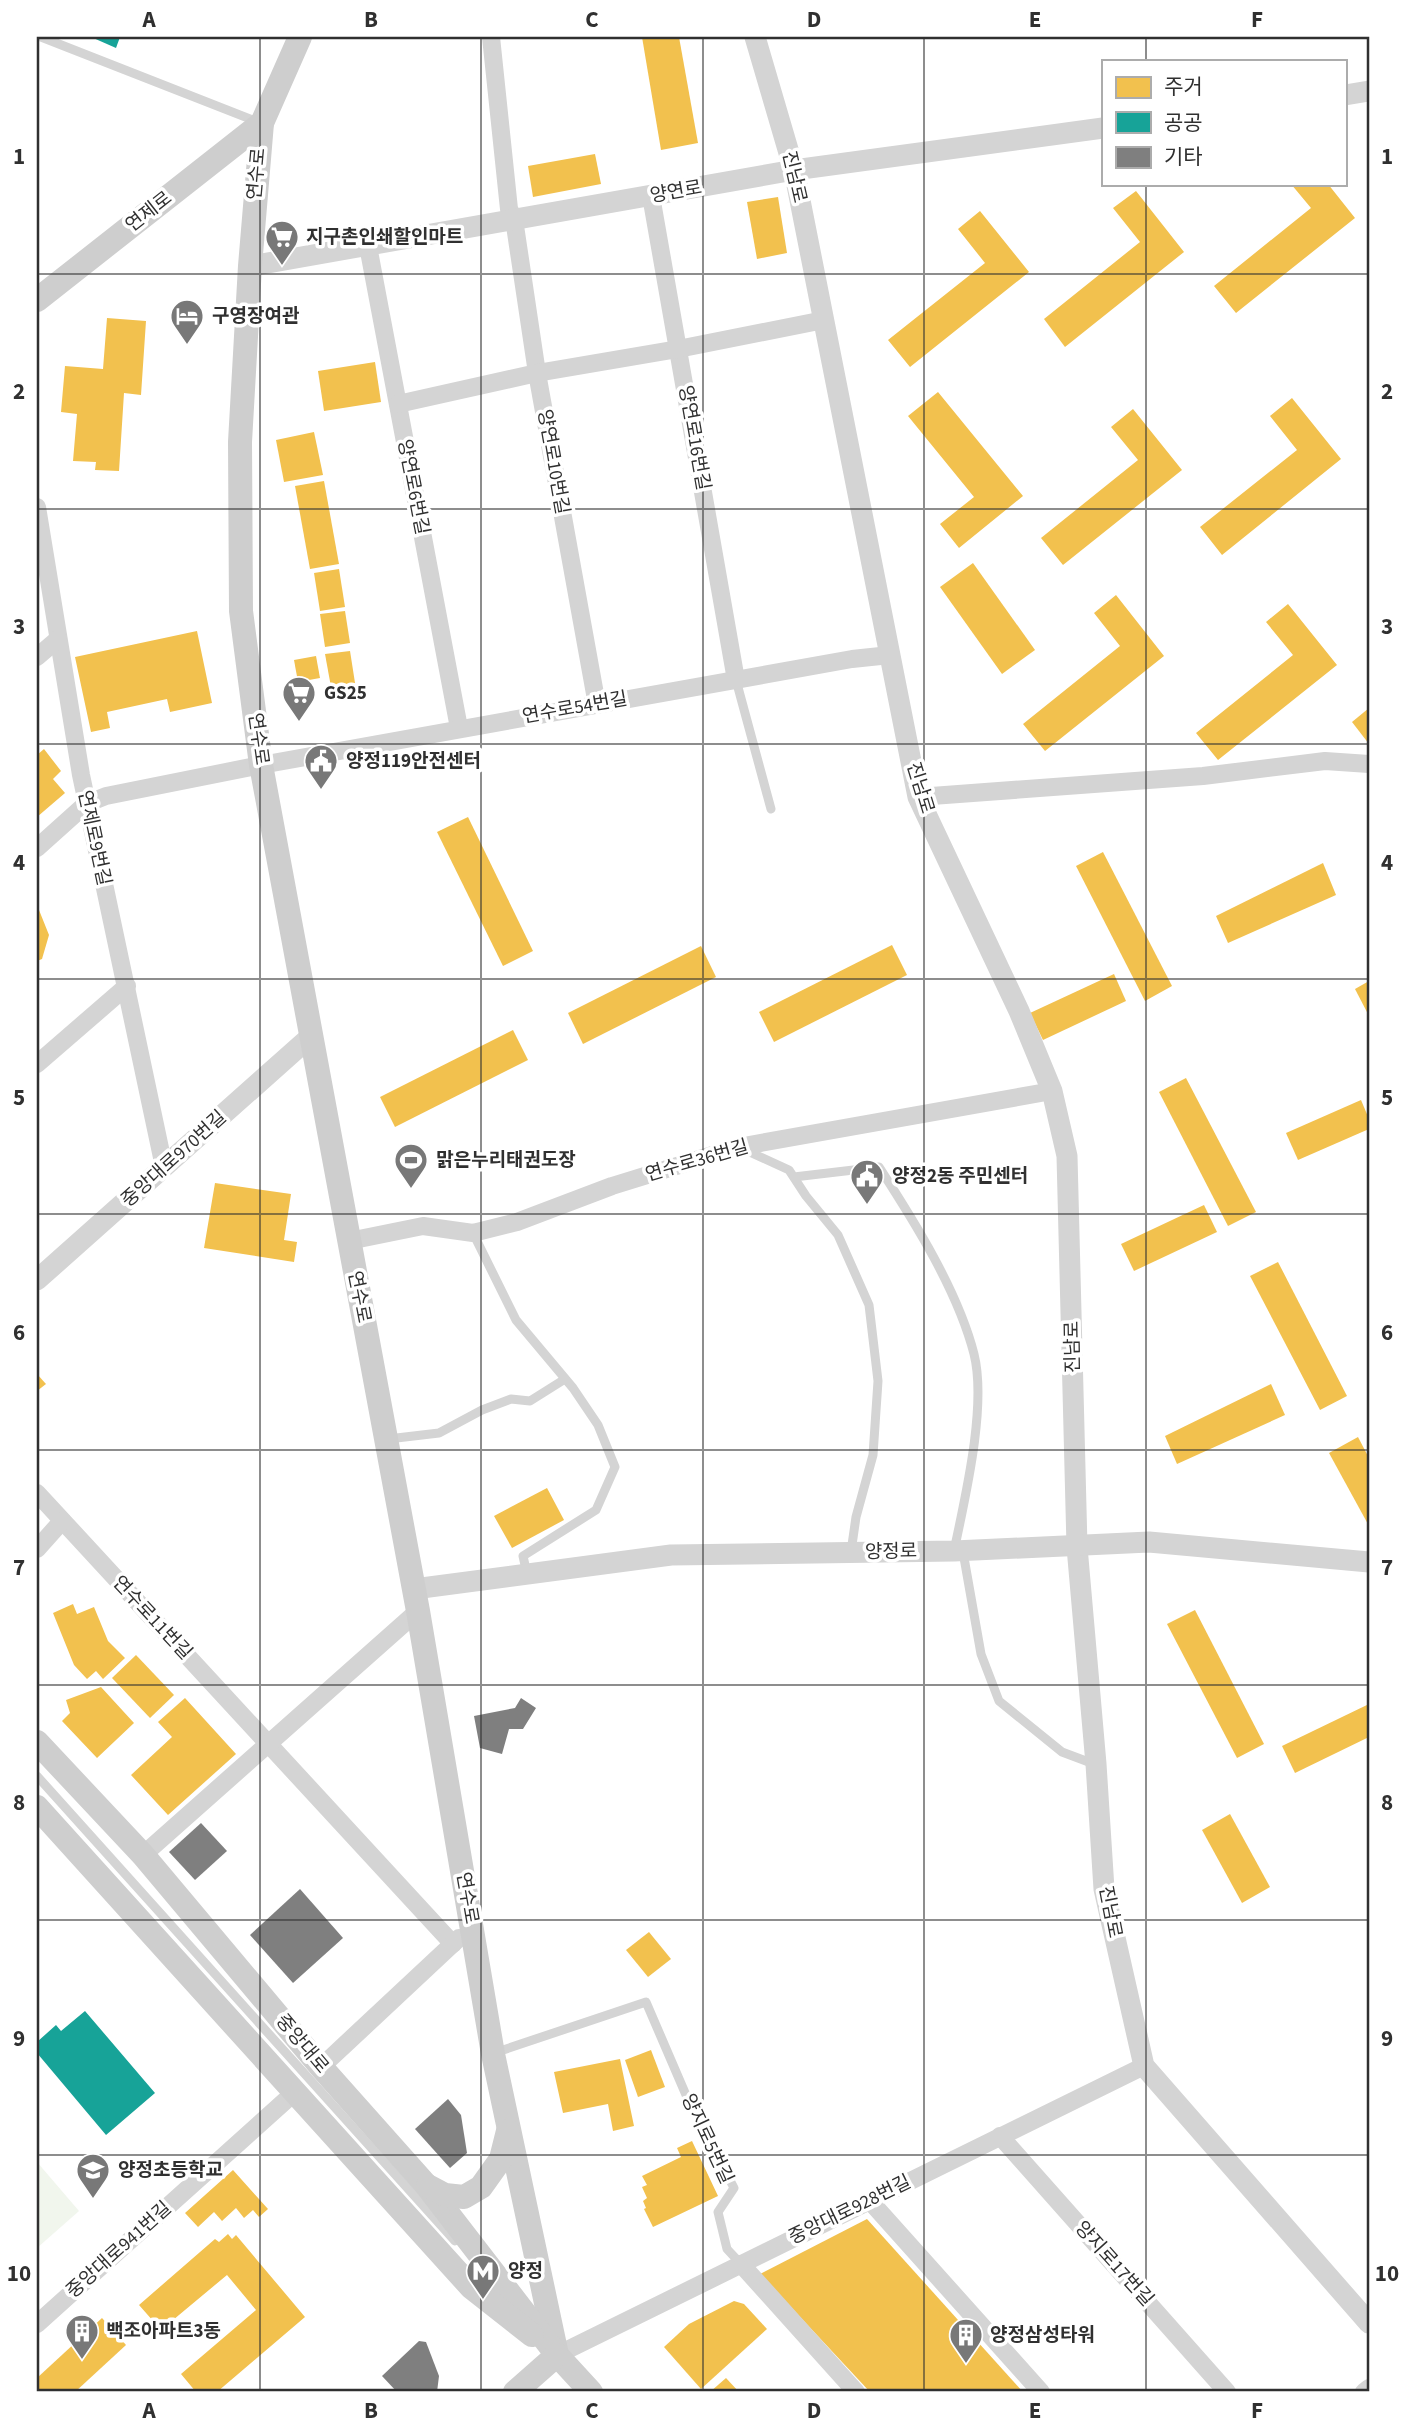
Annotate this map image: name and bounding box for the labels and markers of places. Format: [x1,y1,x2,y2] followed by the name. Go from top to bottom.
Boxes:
[263,218,301,267] supermarket icon: 지구촌인쇄할인마트
[306,224,463,251] place label: 지구촌인쇄할인마트
[168,297,206,346] hotel icon: 구영장여관
[212,303,300,330] place label: 구영장여관
[280,674,318,723] supermarket icon: GS25
[324,680,367,707] place label: GS25
[302,742,340,791] public building icon: 양정119안전센터
[346,748,481,775] place label: 양정119안전센터
[392,1141,430,1190] sports icon: 맑은누리태권도장
[436,1147,576,1174] place label: 맑은누리태권도장
[848,1157,886,1206] public building icon: 양정2동 주민센터
[892,1163,1028,1190] place label: 양정2동 주민센터
[74,2151,112,2200] school or university icon: 양정초등학교
[118,2157,223,2184] place label: 양정초등학교
[464,2252,502,2301] metro station icon: 양정
[508,2258,543,2285] place label: 양정
[63,2312,101,2361] building icon: 백조아파트3동
[947,2316,985,2365] building icon: 양정삼성타워
[106,2318,221,2345] place label: 백조아파트3동
[990,2322,1095,2349] place label: 양정삼성타워

